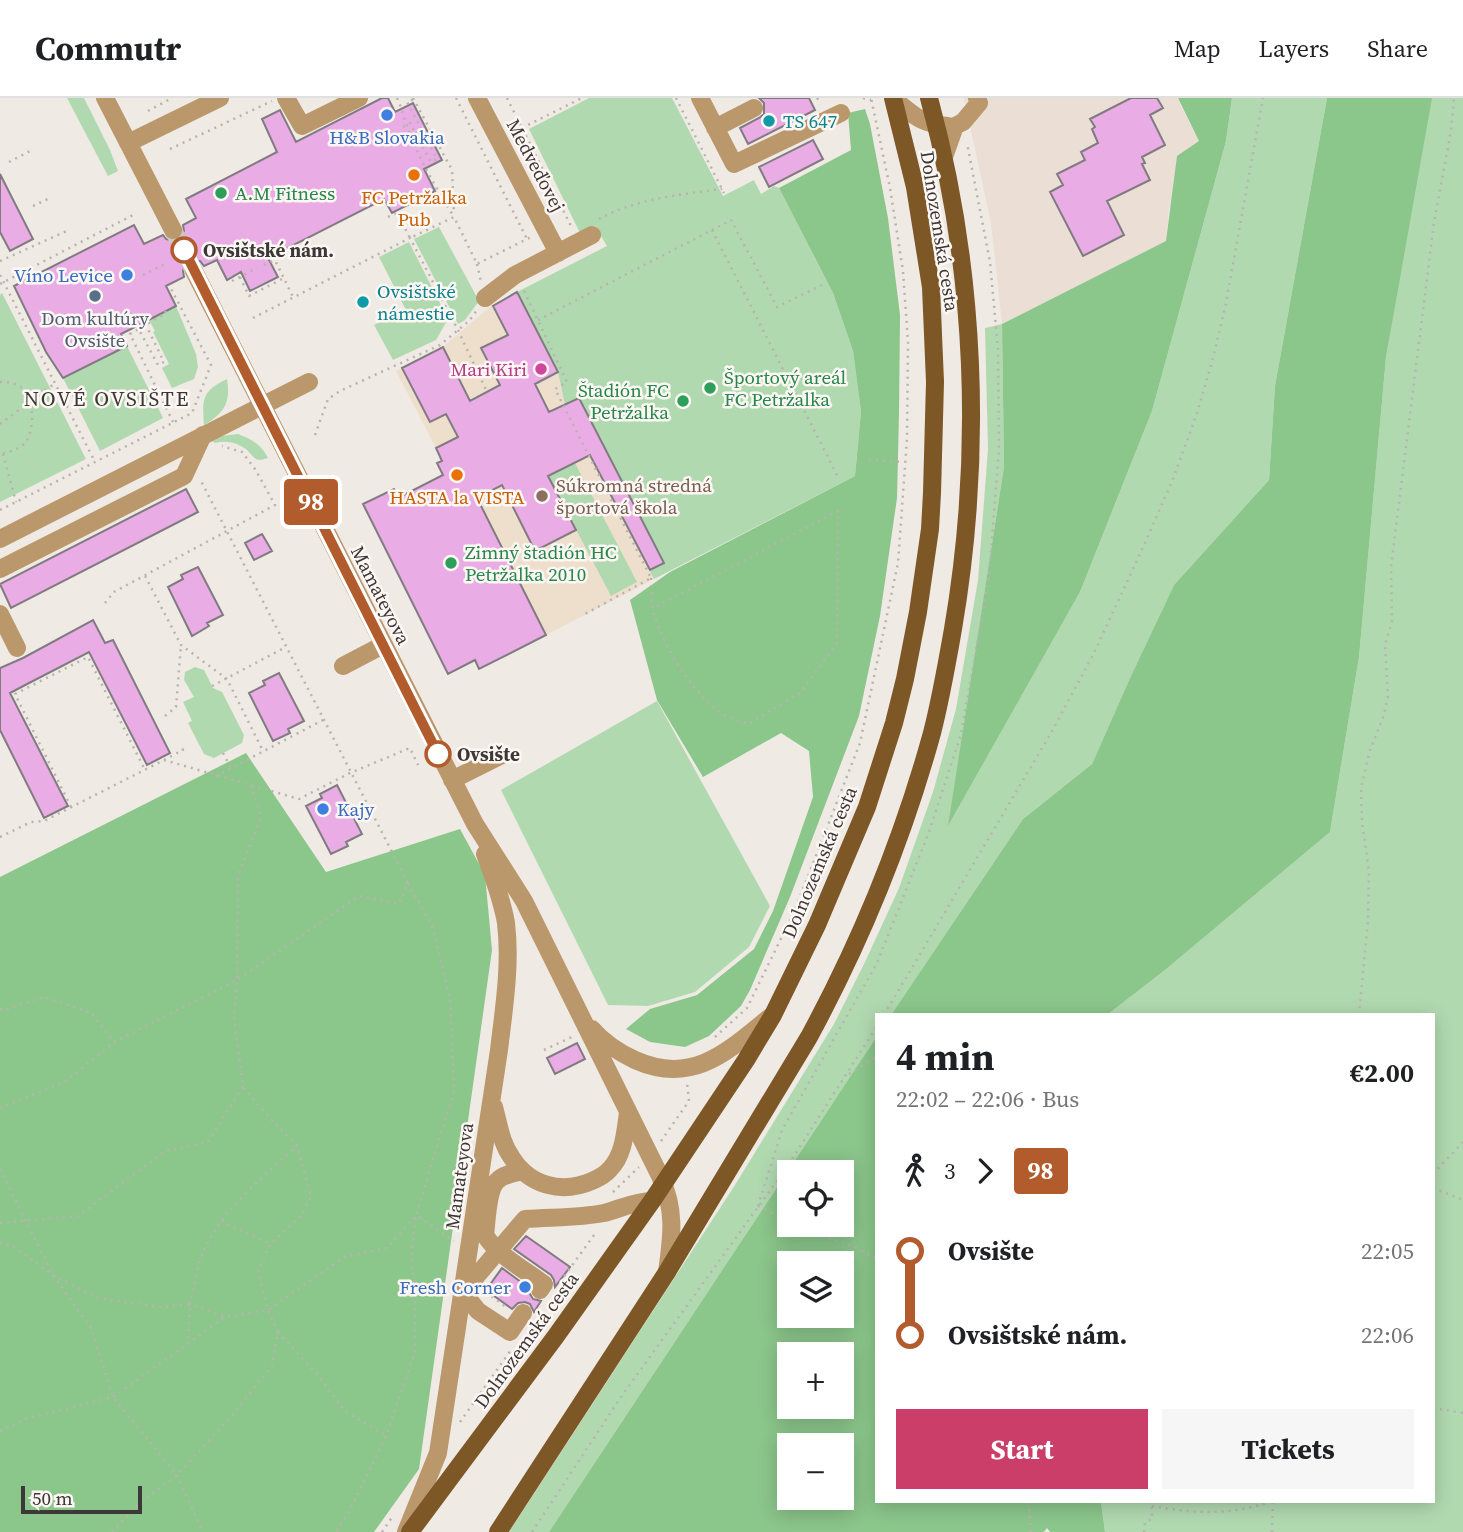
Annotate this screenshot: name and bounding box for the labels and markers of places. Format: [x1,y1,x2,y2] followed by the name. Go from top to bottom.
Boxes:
[379,107,395,123] marker: H&B Slovakia
[783,108,837,134] place label: TS 647
[761,113,777,129] marker: TS 647
[329,124,445,150] place label: H&B Slovakia
[406,167,422,183] marker: FC Petržalka Pub
[235,180,335,206] place label: A.M Fitness
[361,184,467,232] place label: FC Petržalka Pub
[213,185,229,201] marker: A.M Fitness
[171,237,197,263] marker: Ovsištské nám.
[203,237,334,263] place label: Ovsištské nám.
[14,262,113,288] place label: Víno Levice
[119,267,135,283] marker: Víno Levice
[377,278,456,326] place label: Ovsištské námestie
[87,288,103,304] marker: Dom kultúry Ovsište
[355,294,371,310] marker: Ovsištské námestie
[41,305,149,353] place label: Dom kultúry Ovsište
[451,356,527,382] place label: Mari Kiri
[533,361,549,377] marker: Mari Kiri
[724,364,847,412] place label: Športový areál FC Petržalka
[578,377,669,425] place label: Štadión FC Petržalka
[702,380,718,396] marker: Športový areál FC Petržalka
[675,393,691,409] marker: Štadión FC Petržalka
[449,467,465,483] marker: HASTA la VISTA
[556,472,712,520] place label: Súkromná stredná športová škola
[389,484,525,510] place label: HASTA la VISTA
[534,488,550,504] marker: Súkromná stredná športová škola
[465,539,617,587] place label: Zimný štadión HC Petržalka 2010
[443,555,459,571] marker: Zimný štadión HC Petržalka 2010
[425,741,451,767] marker: Ovsište
[457,741,520,767] place label: Ovsište
[337,796,374,822] place label: Kajy
[315,801,331,817] marker: Kajy
[399,1274,511,1300] place label: Fresh Corner
[517,1279,533,1295] marker: Fresh Corner

